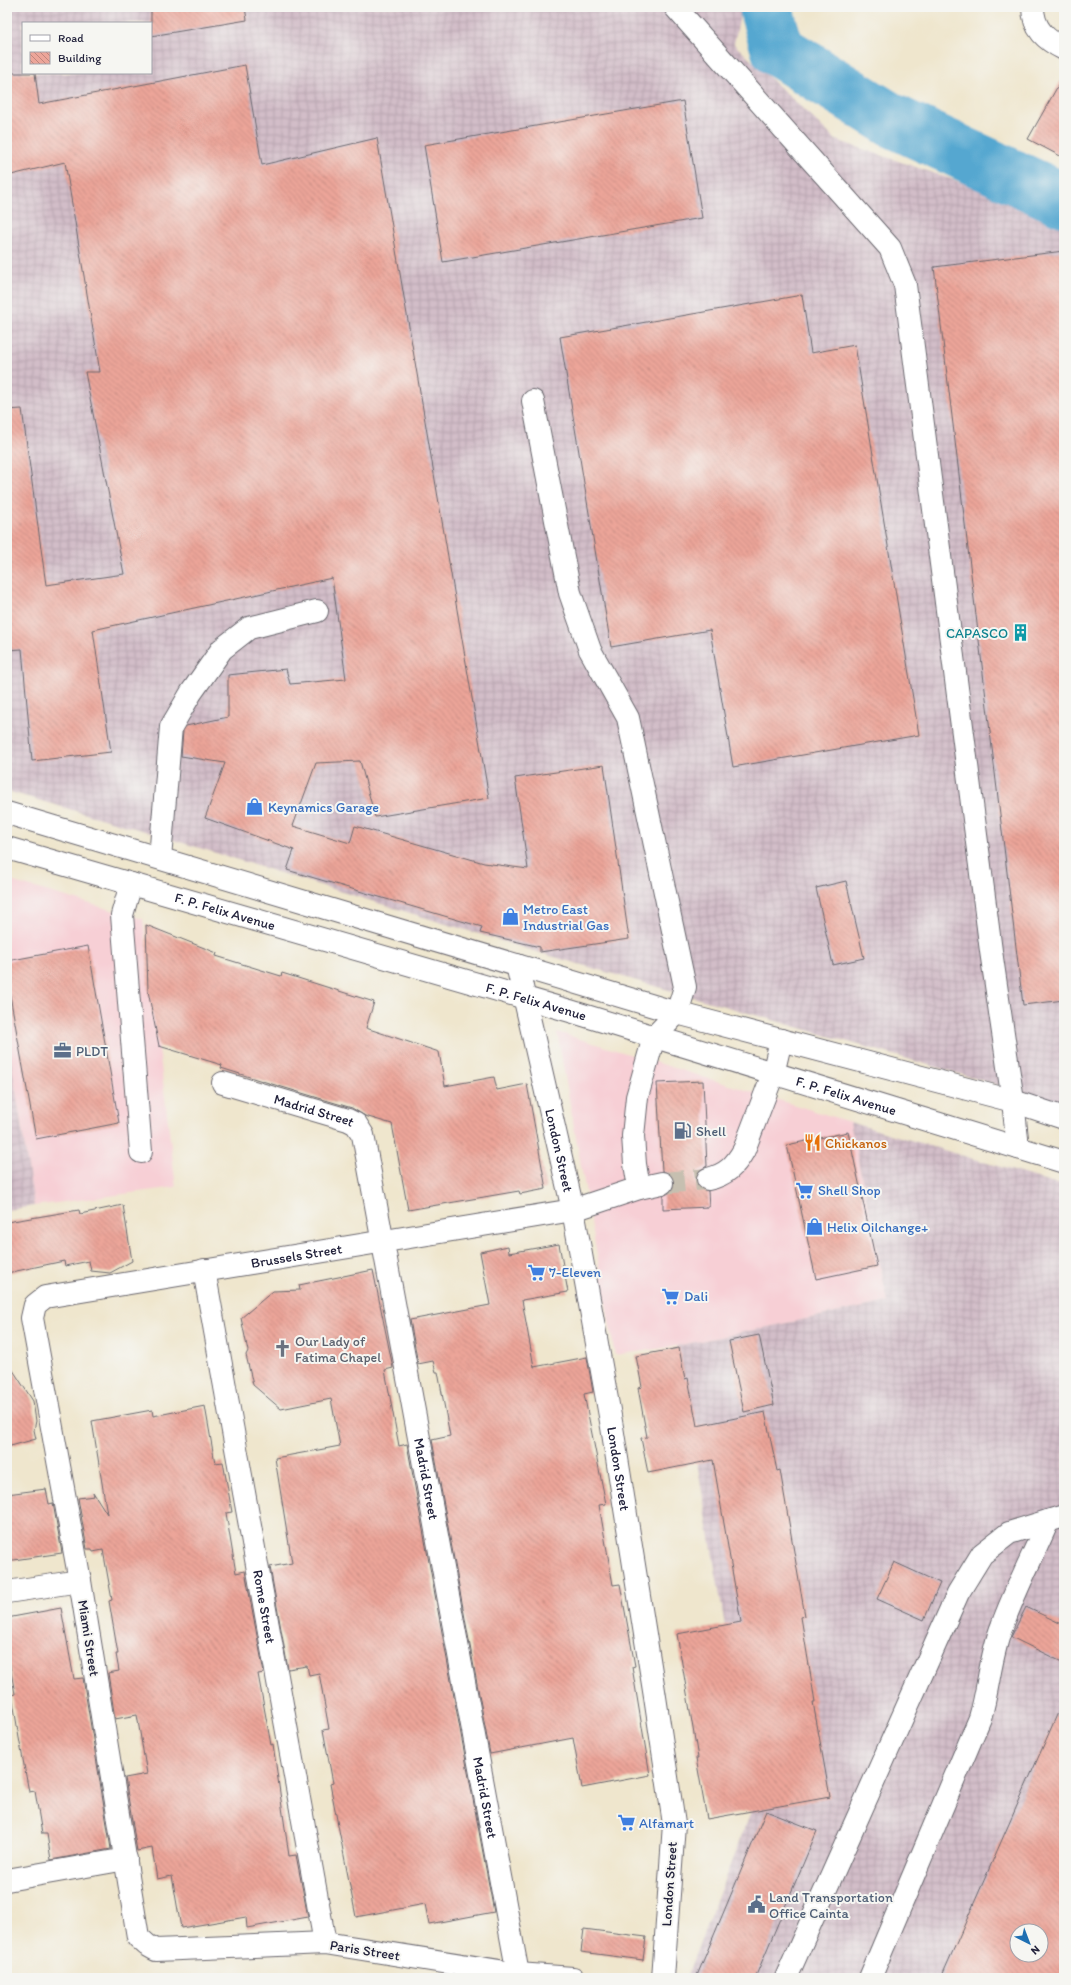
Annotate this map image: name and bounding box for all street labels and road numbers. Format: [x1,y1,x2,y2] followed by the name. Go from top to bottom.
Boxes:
[173,889,278,934] street label: F. P. Felix Avenue
[484,979,589,1025] street label: F. P. Felix Avenue
[794,1073,899,1119] street label: F. P. Felix Avenue
[272,1091,357,1131] street label: Madrid Street
[541,1107,577,1194] street label: London Street
[250,1240,343,1272] street label: Brussels Street
[603,1425,633,1512] street label: London Street
[410,1437,442,1521] street label: Madrid Street
[249,1569,279,1645] street label: Rome Street
[74,1599,103,1678] street label: Miami Street
[469,1755,501,1840] street label: Madrid Street
[658,1841,681,1927] street label: London Street
[329,1937,401,1964] street label: Paris Street

